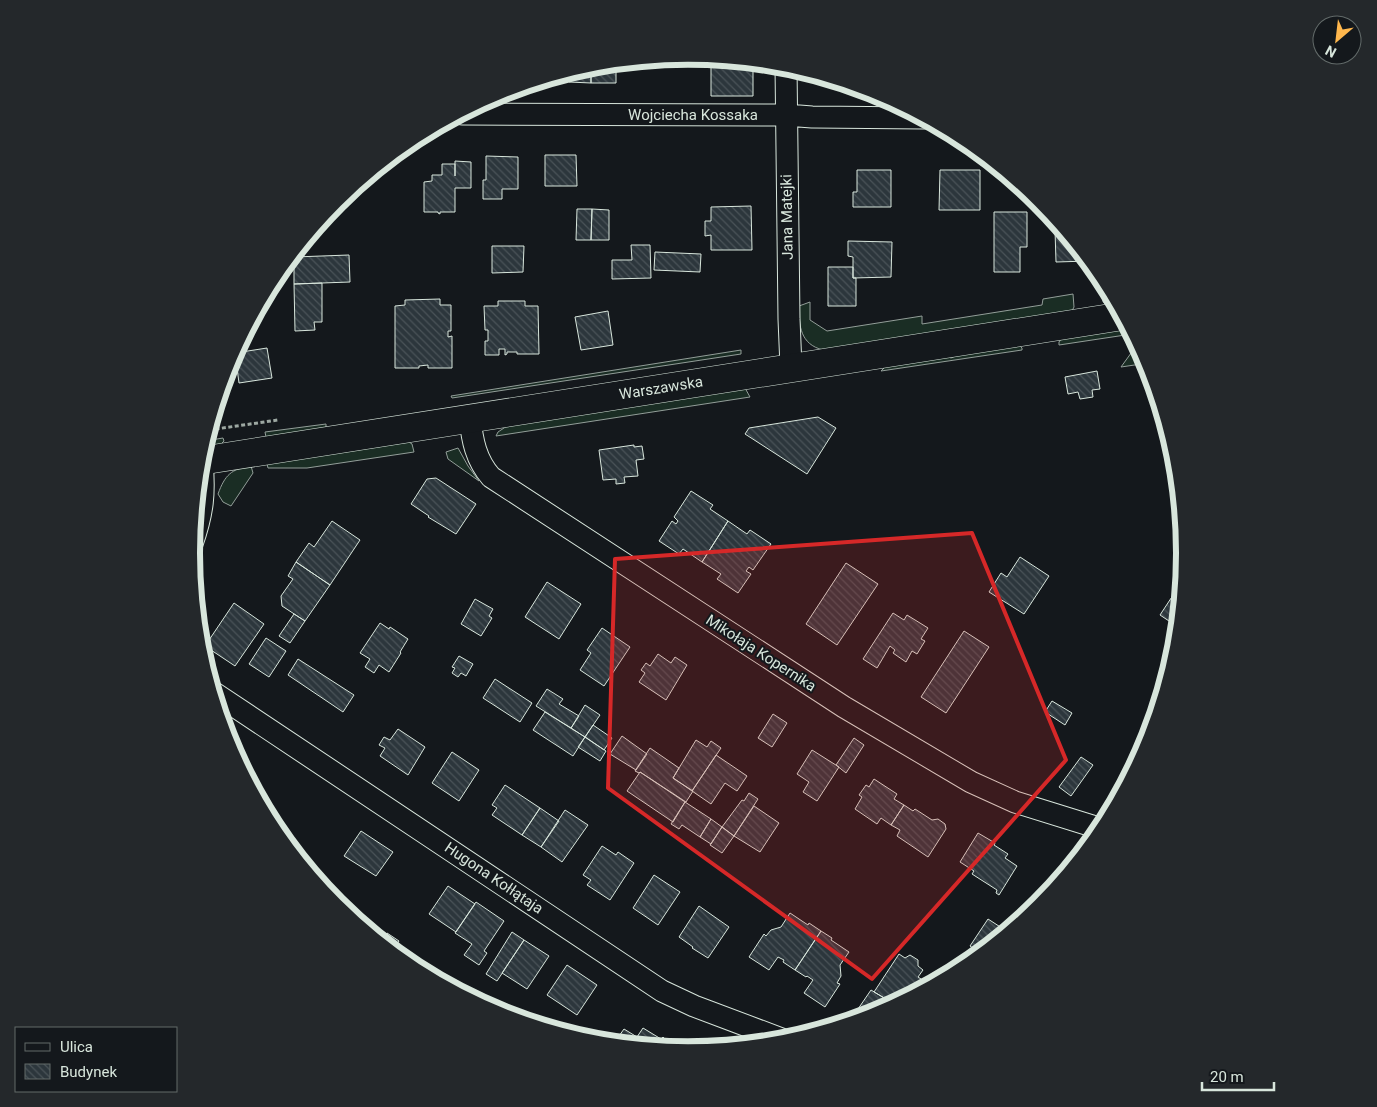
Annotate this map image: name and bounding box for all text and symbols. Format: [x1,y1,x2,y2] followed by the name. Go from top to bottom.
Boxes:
[1312,15,1362,65] north arrow
[1323,42,1339,61] text: N
[628,106,758,124] street label: Wojciecha Kossaka
[777,174,797,260] street label: Jana Matejki
[618,373,704,403] street label: Warszawska
[703,611,819,695] street label: Mikołaja Kopernika
[441,838,547,918] street label: Hugona Kołłątaja
[15,1027,178,1092] legend
[60,1038,93,1056] text: Ulica
[1202,1060,1274,1092] scale bar
[60,1063,117,1081] text: Budynek
[1210,1068,1244,1086] text: 20 m

